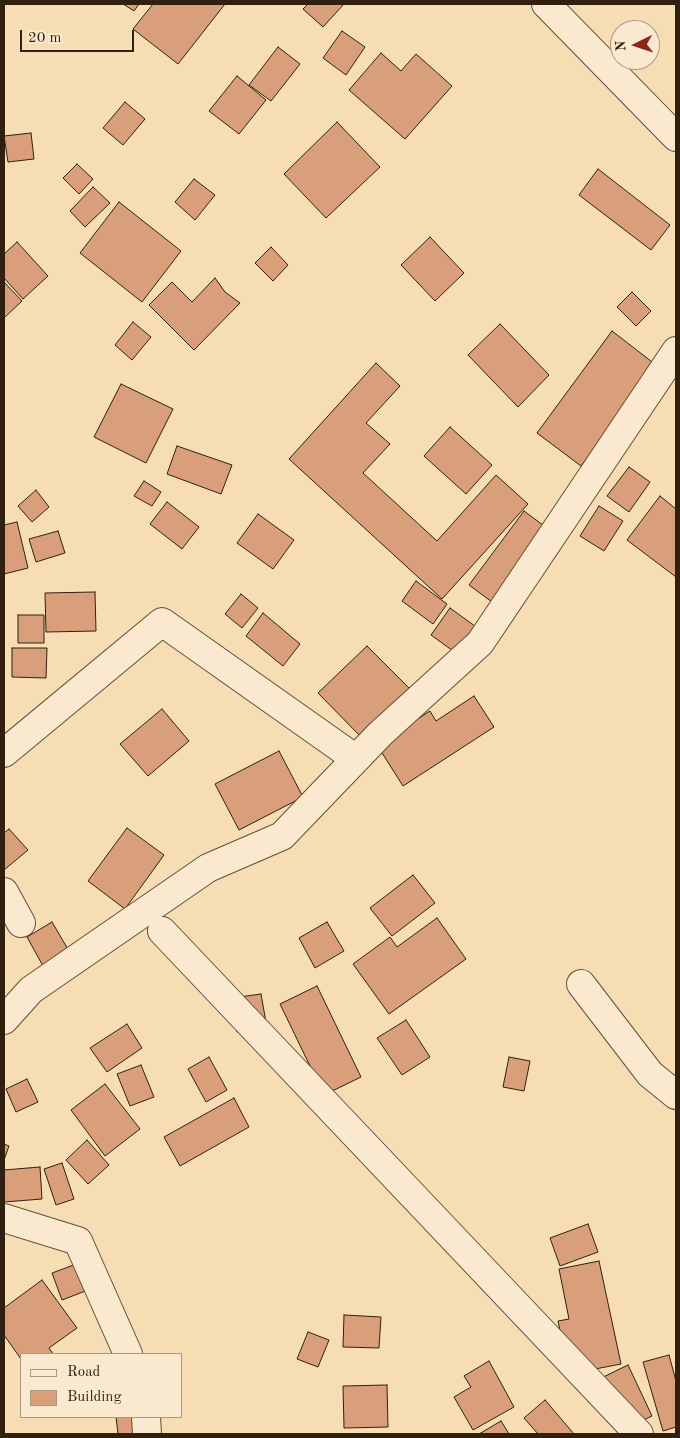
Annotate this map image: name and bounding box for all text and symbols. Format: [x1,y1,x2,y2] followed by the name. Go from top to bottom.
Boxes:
[22,20,136,52] scale bar
[610,20,660,70] north arrow
[28,31,62,46] text: 20 m
[614,40,628,52] text: N
[20,1353,182,1418] legend
[67,1365,100,1380] text: Road
[67,1390,122,1405] text: Building

